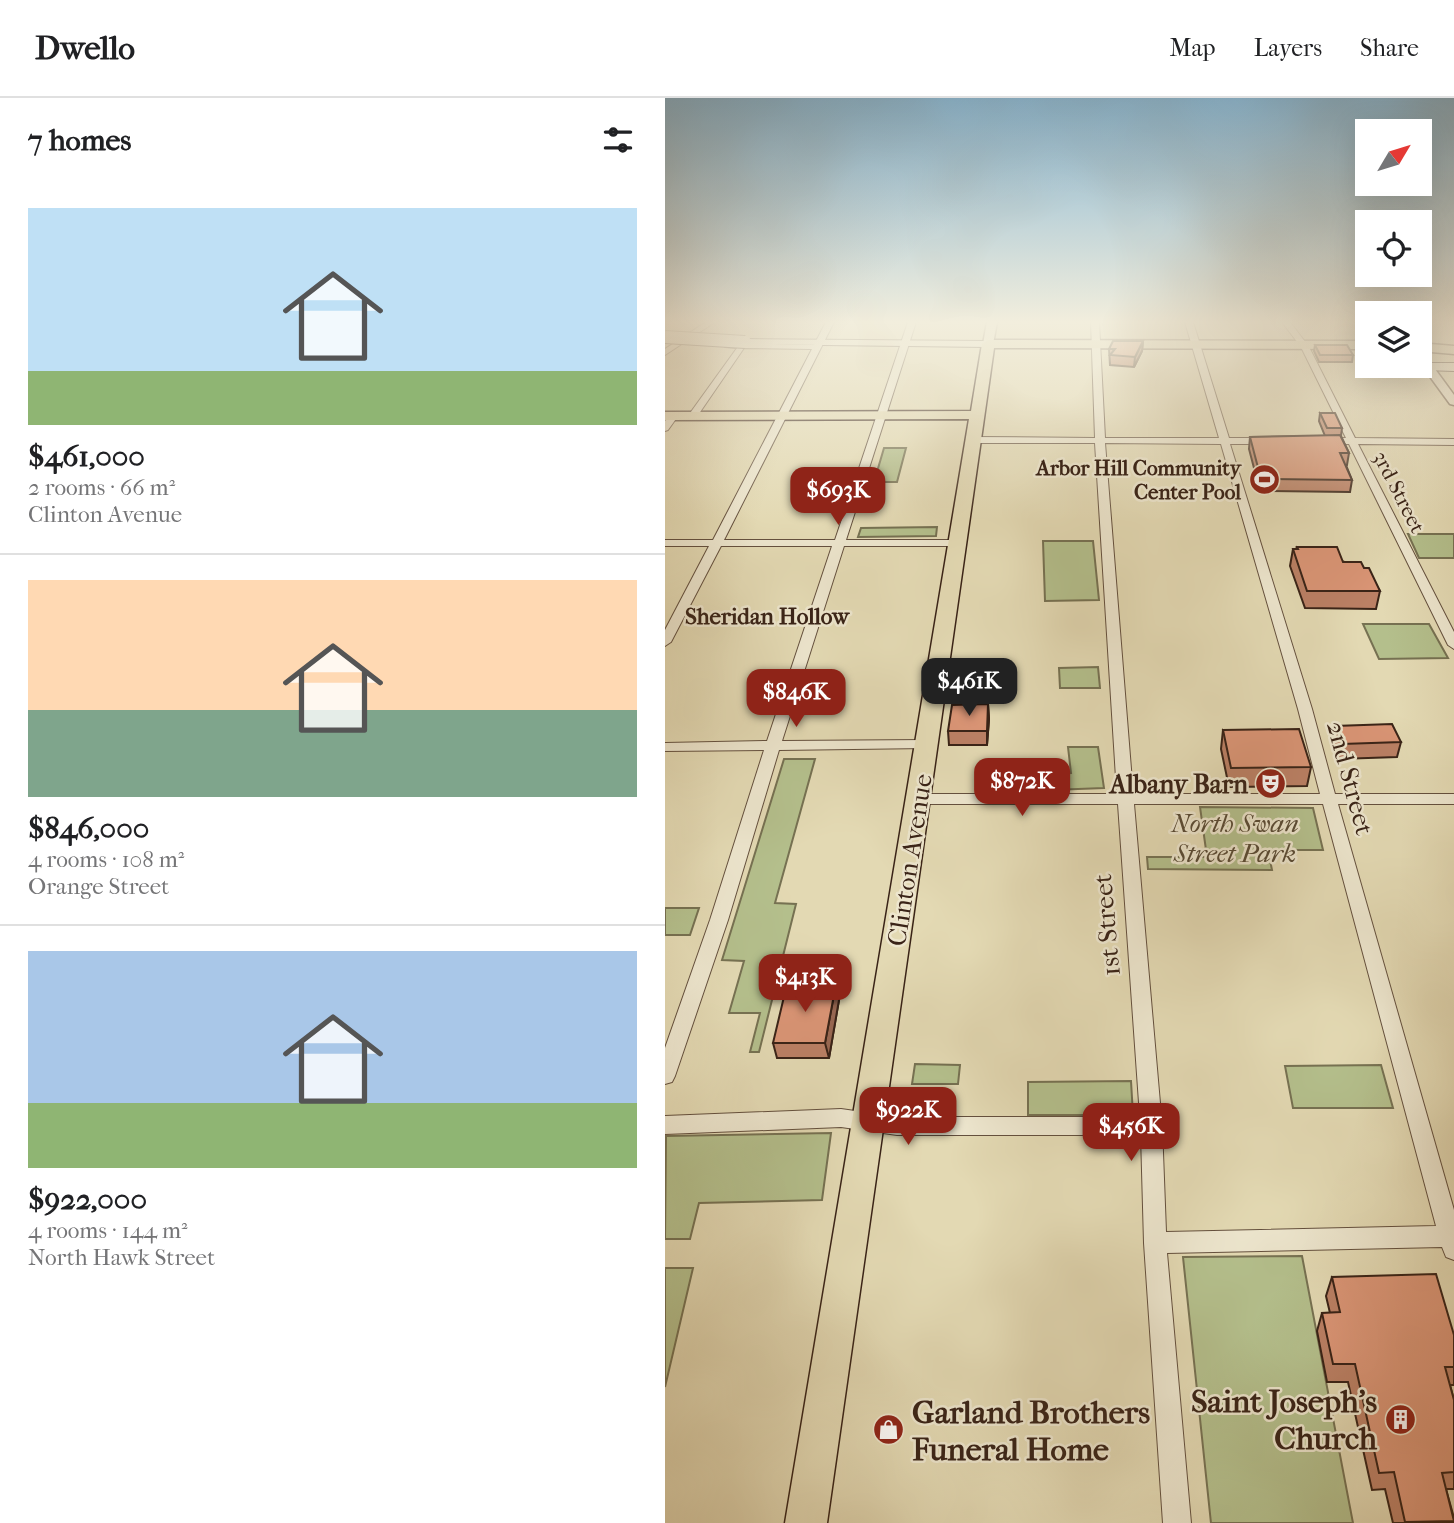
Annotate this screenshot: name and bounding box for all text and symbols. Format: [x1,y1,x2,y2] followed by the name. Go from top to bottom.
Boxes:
[35,29,135,68] text: Dwello
[1170,34,1216,62] text: Map
[1254,34,1322,62] text: Layers
[1360,34,1419,62] text: Share
[1355,119,1431,196] north arrow
[1355,119,1432,378] map controls
[599,121,637,159] icon: filters
[28,123,131,158] text: 7 homes
[1355,210,1432,287] button: locate
[270,253,396,379] icon: home
[1355,301,1432,378] button: layers
[28,439,145,474] text: $461,000
[1368,447,1430,537] street label: 3rd Street
[1034,456,1243,504] place label: Arbor Hill Community Center Pool
[1247,463,1281,497] sports icon: Arbor Hill Community Center Pool
[789,468,887,527] pin: $693K
[28,474,175,501] text: 2 rooms · 66 m²
[806,476,870,503] text: $693K
[28,501,182,528] text: Clinton Avenue
[685,603,851,630] district label: Sheridan Hollow
[270,625,396,751] icon: home
[920,658,1018,718] pin: $461K
[937,667,1001,694] text: $461K
[747,670,845,729] pin: $846K
[763,678,829,705] text: $846K
[1320,718,1380,839] street label: 2nd Street
[973,758,1071,818] pin: $872K
[990,767,1054,794] text: $872K
[1254,767,1288,801] theatre icon: Albany Barn
[1108,769,1249,800] place label: Albany Barn
[881,771,939,948] street label: Clinton Avenue
[1170,808,1299,869] park label: North Swan Street Park
[28,811,149,846] text: $846,000
[28,846,184,873] text: 4 rooms · 108 m²
[1087,872,1127,977] street label: 1st Street
[28,873,169,900] text: Orange Street
[756,954,854,1014] pin: $413K
[775,963,835,990] text: $413K
[270,996,396,1122] icon: home
[859,1088,957,1147] pin: $922K
[875,1096,941,1123] text: $922K
[1082,1104,1180,1163] pin: $456K
[1099,1112,1163,1139] text: $456K
[28,1182,147,1217] text: $922,000
[28,1217,188,1244] text: 4 rooms · 144 m²
[28,1244,215,1271] text: North Hawk Street
[1191,1383,1378,1457] place label: Saint Joseph's Church
[912,1394,1150,1468] place label: Garland Brothers Funeral Home
[1383,1402,1417,1436] building icon: Saint Joseph's Church
[872,1413,906,1447] shop icon: Garland Brothers Funeral Home

